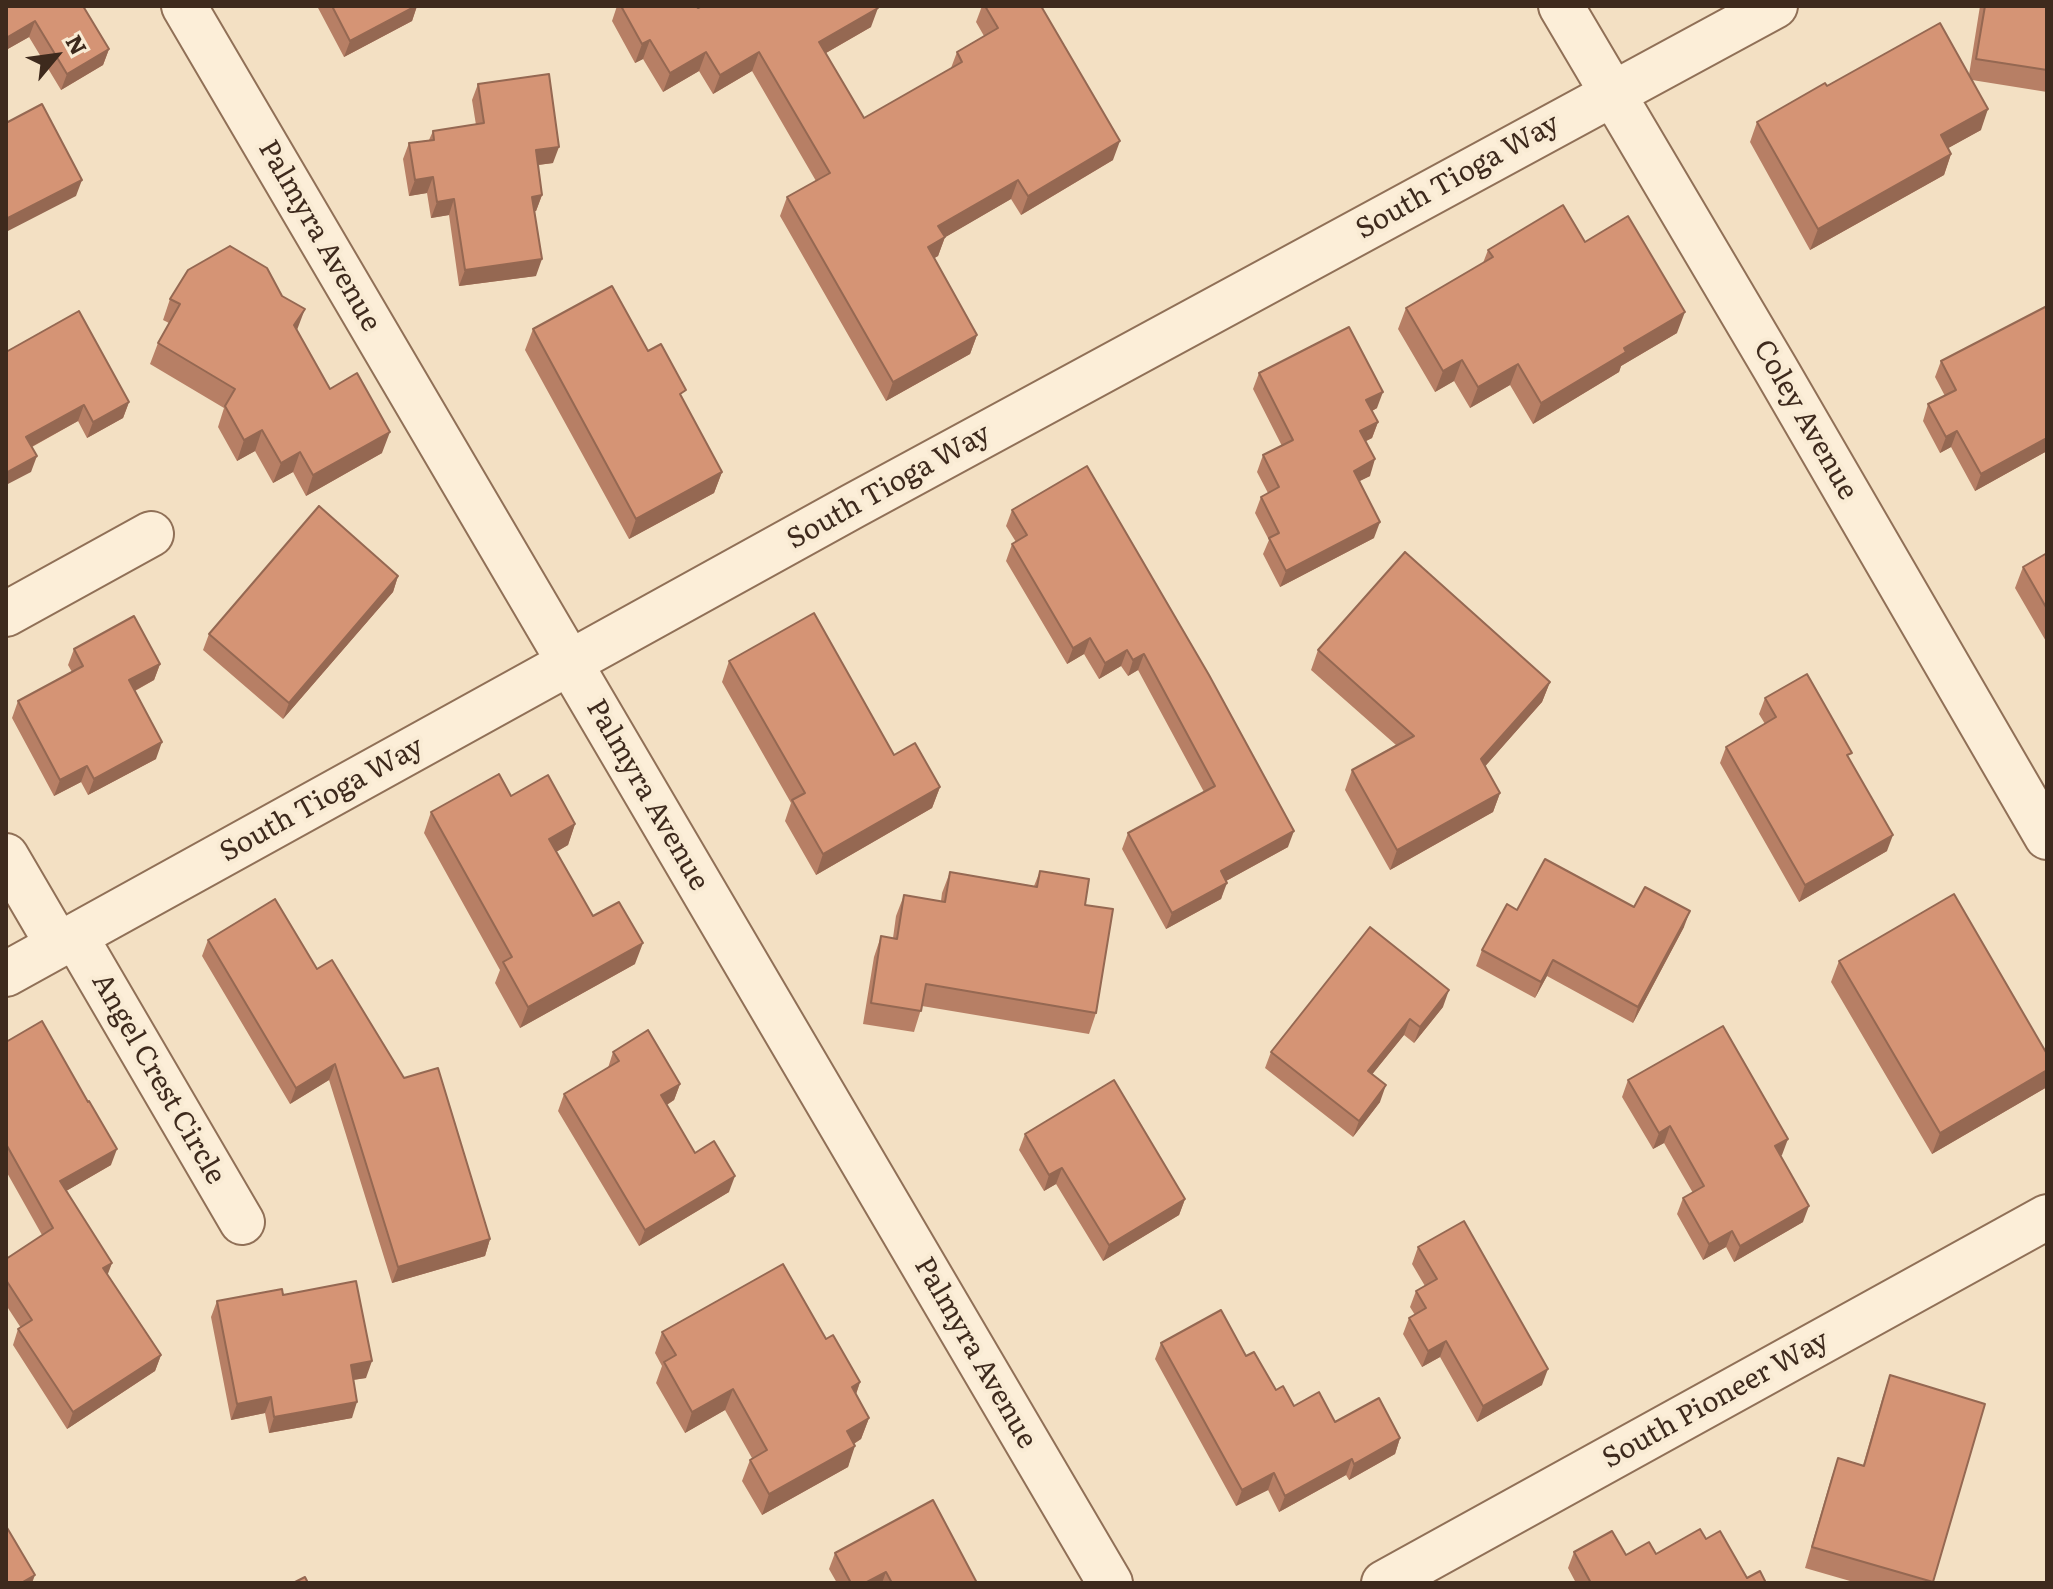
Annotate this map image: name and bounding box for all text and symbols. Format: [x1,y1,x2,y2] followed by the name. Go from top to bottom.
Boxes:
[16,16,96,96] north arrow
[59,28,96,60] text: N
[1350,107,1566,247] street label: South Tioga Way
[251,134,387,338] street label: Palmyra Avenue
[1746,334,1864,506] street label: Coley Avenue
[781,417,997,557] street label: South Tioga Way
[579,693,715,897] street label: Palmyra Avenue
[214,730,430,870] street label: South Tioga Way
[84,968,232,1190] street label: Angel Crest Circle
[907,1251,1043,1455] street label: Palmyra Avenue
[1597,1324,1835,1476] street label: South Pioneer Way

